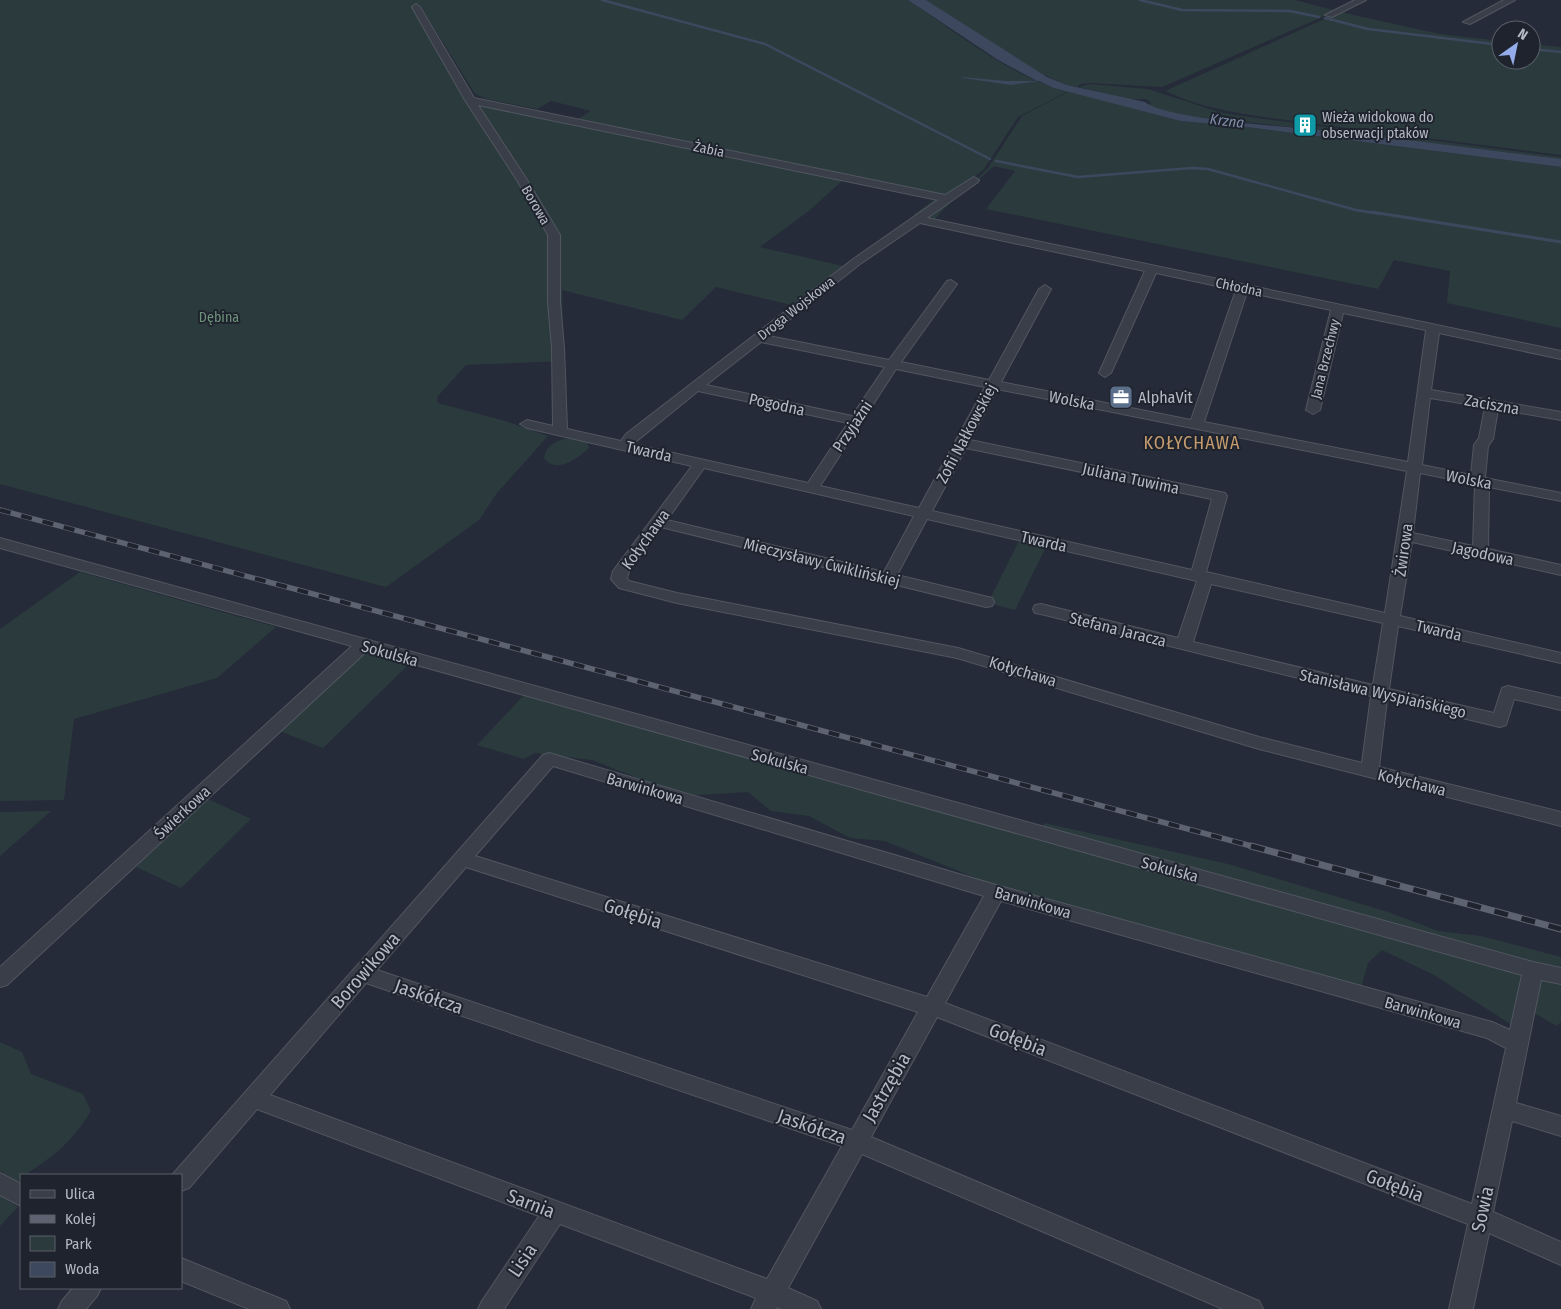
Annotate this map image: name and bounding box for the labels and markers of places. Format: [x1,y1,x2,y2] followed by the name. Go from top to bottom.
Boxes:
[1322,109,1434,142] place label: Wieża widokowa do obserwacji ptaków
[1292,112,1318,138] building icon: Wieża widokowa do obserwacji ptaków
[1108,384,1134,410] office icon: AlphaVit
[1138,388,1194,407] place label: AlphaVit

